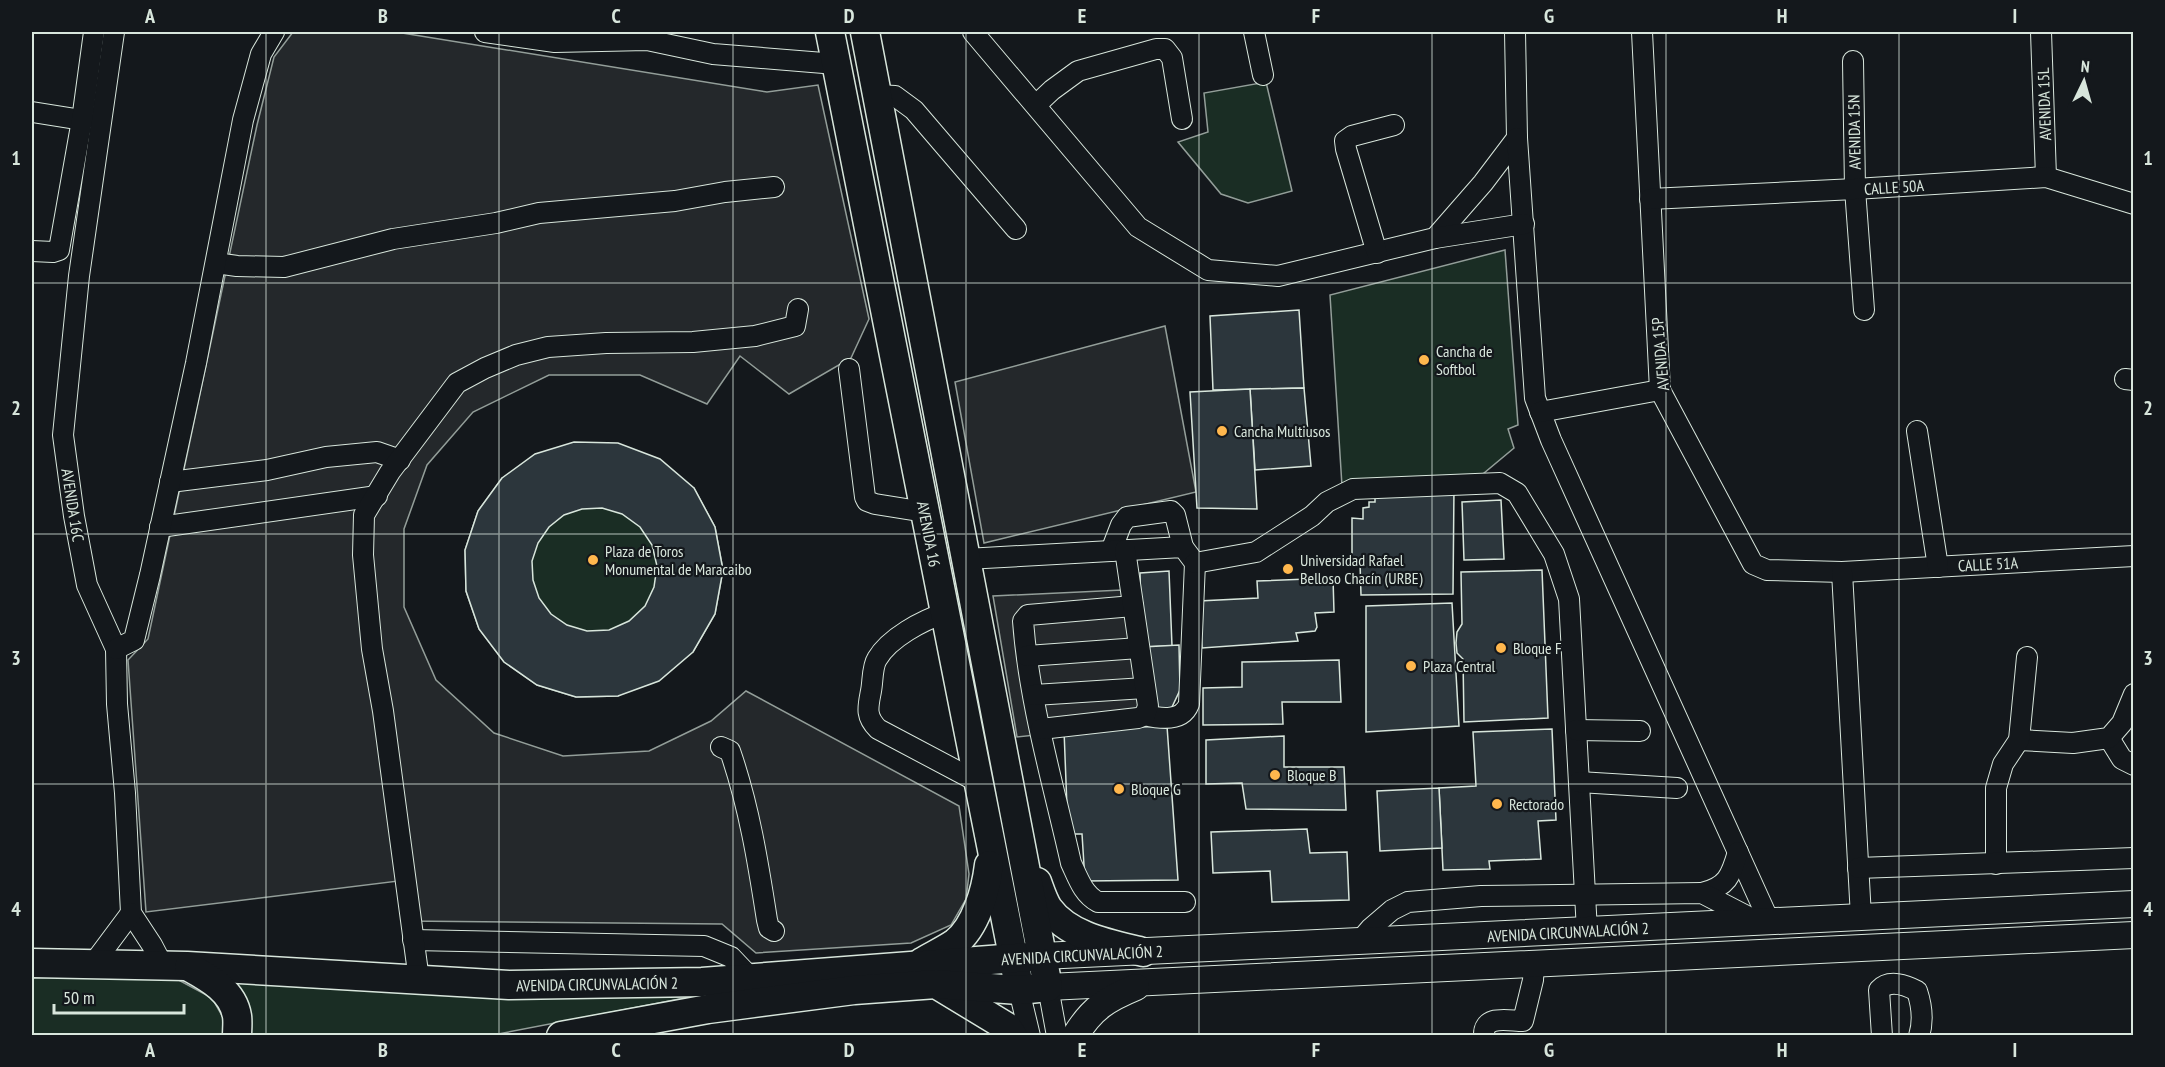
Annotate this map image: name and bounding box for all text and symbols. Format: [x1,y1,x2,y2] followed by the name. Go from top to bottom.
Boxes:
[144,3,156,29] text: A
[378,3,388,29] text: B
[611,3,621,29] text: C
[844,3,855,29] text: D
[1078,3,1086,29] text: E
[1312,3,1320,29] text: F
[1544,3,1554,29] text: G
[1777,3,1787,29] text: H
[2013,3,2017,29] text: I
[2054,51,2114,111] north arrow
[2080,56,2090,76] text: N
[2033,67,2055,141] street label: AVENIDA 15L
[1843,94,1865,170] street label: AVENIDA 15N
[11,145,21,171] text: 1
[2143,145,2153,171] text: 1
[1863,175,1925,199] street label: CALLE 50A
[1647,316,1673,392] street label: AVENIDA 15P
[1436,341,1493,379] place label: Cancha de Softbol
[1417,353,1431,367] marker: Cancha de Softbol
[11,395,21,421] text: 2
[2143,395,2153,421] text: 2
[1234,421,1330,441] place label: Cancha Multiusos
[1215,424,1229,438] marker: Cancha Multiusos
[57,467,89,543] street label: AVENIDA 16C
[913,499,945,569] street label: AVENIDA 16
[605,541,752,579] place label: Plaza de Toros Monumental de Maracaibo
[1300,550,1423,588] place label: Universidad Rafael Belloso Chacín (URBE)
[1958,552,2019,576] street label: CALLE 51A
[586,553,600,567] marker: Plaza de Toros Monumental de Maracaibo
[1281,562,1295,576] marker: Universidad Rafael Belloso Chacín (URBE)
[1513,638,1562,658] place label: Bloque F
[1494,641,1508,655] marker: Bloque F
[11,645,21,671] text: 3
[2143,645,2153,671] text: 3
[1423,656,1496,676] place label: Plaza Central
[1404,659,1418,673] marker: Plaza Central
[1287,765,1337,785] place label: Bloque B
[1268,768,1282,782] marker: Bloque B
[1131,779,1181,799] place label: Bloque G
[1112,782,1126,796] marker: Bloque G
[1509,794,1564,814] place label: Rectorado
[1490,797,1504,811] marker: Rectorado
[11,896,21,922] text: 4
[2143,896,2153,922] text: 4
[1487,918,1649,946] street label: AVENIDA CIRCUNVALACIÓN 2
[1001,941,1163,969] street label: AVENIDA CIRCUNVALACIÓN 2
[516,973,678,995] street label: AVENIDA CIRCUNVALACIÓN 2
[54,977,184,1015] scale bar
[63,986,95,1009] text: 50 m
[144,1037,156,1063] text: A
[378,1037,388,1063] text: B
[611,1037,621,1063] text: C
[844,1037,855,1063] text: D
[1078,1037,1086,1063] text: E
[1312,1037,1320,1063] text: F
[1544,1037,1554,1063] text: G
[1777,1037,1787,1063] text: H
[2013,1037,2017,1063] text: I

